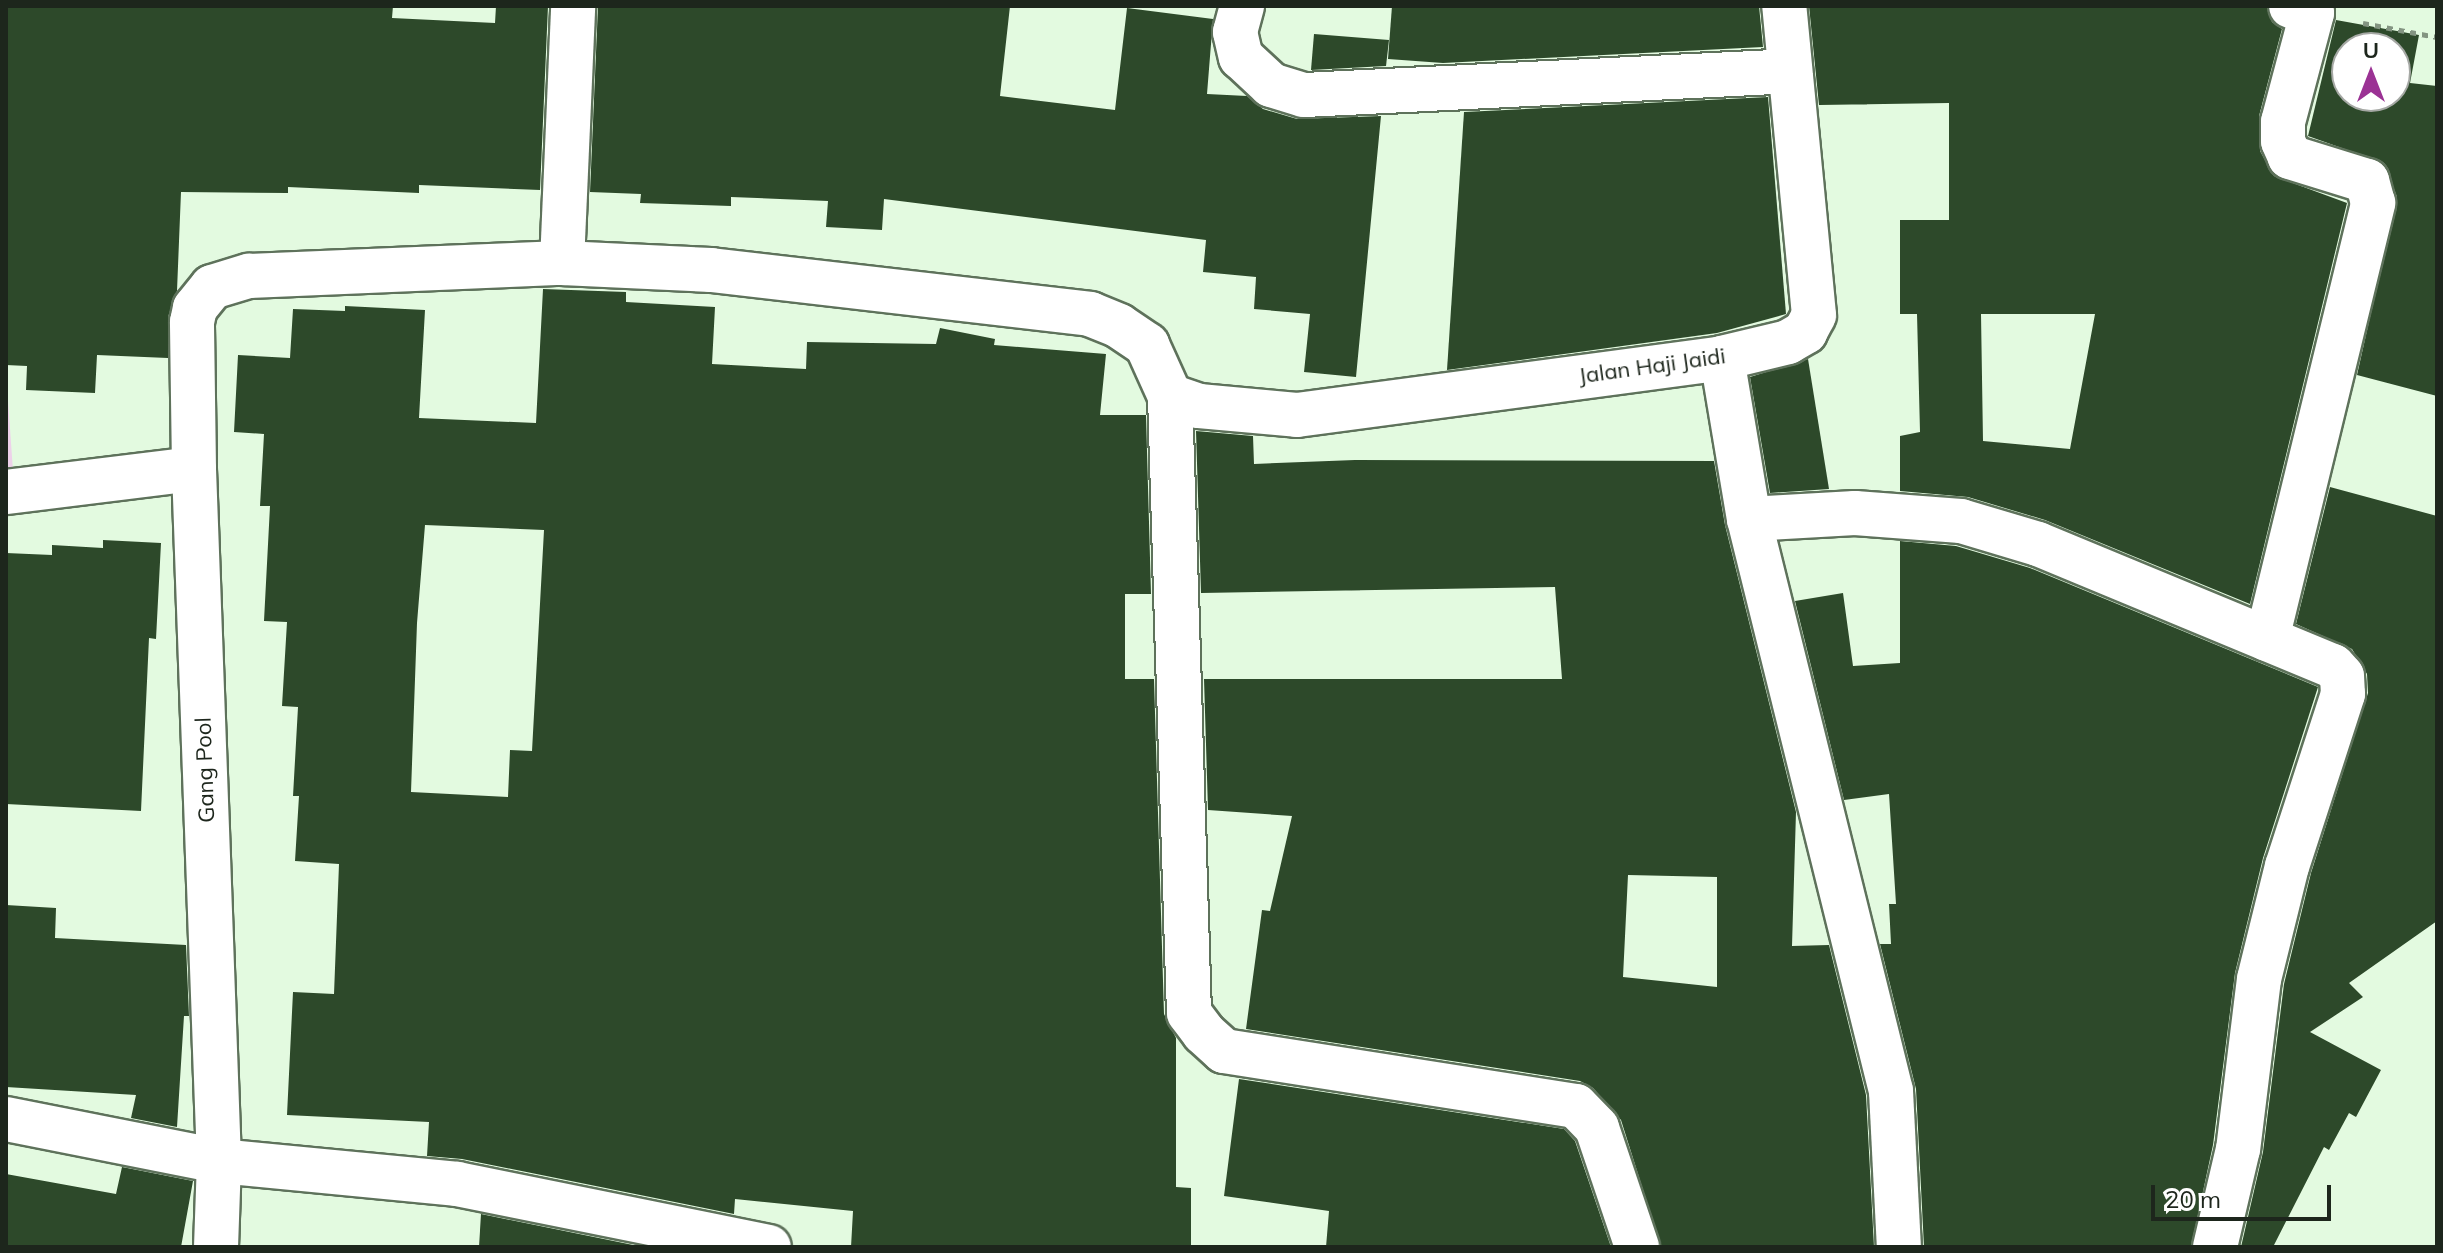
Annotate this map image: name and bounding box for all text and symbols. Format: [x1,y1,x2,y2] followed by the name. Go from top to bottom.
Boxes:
[2331,32,2411,112] north arrow
[2363,36,2379,64] text: U
[1577,343,1727,389] street label: Jalan Haji Jaidi
[190,717,220,823] street label: Gang Pool
[2155,1169,2335,1219] scale bar
[2165,1184,2221,1214] text: 20 m

